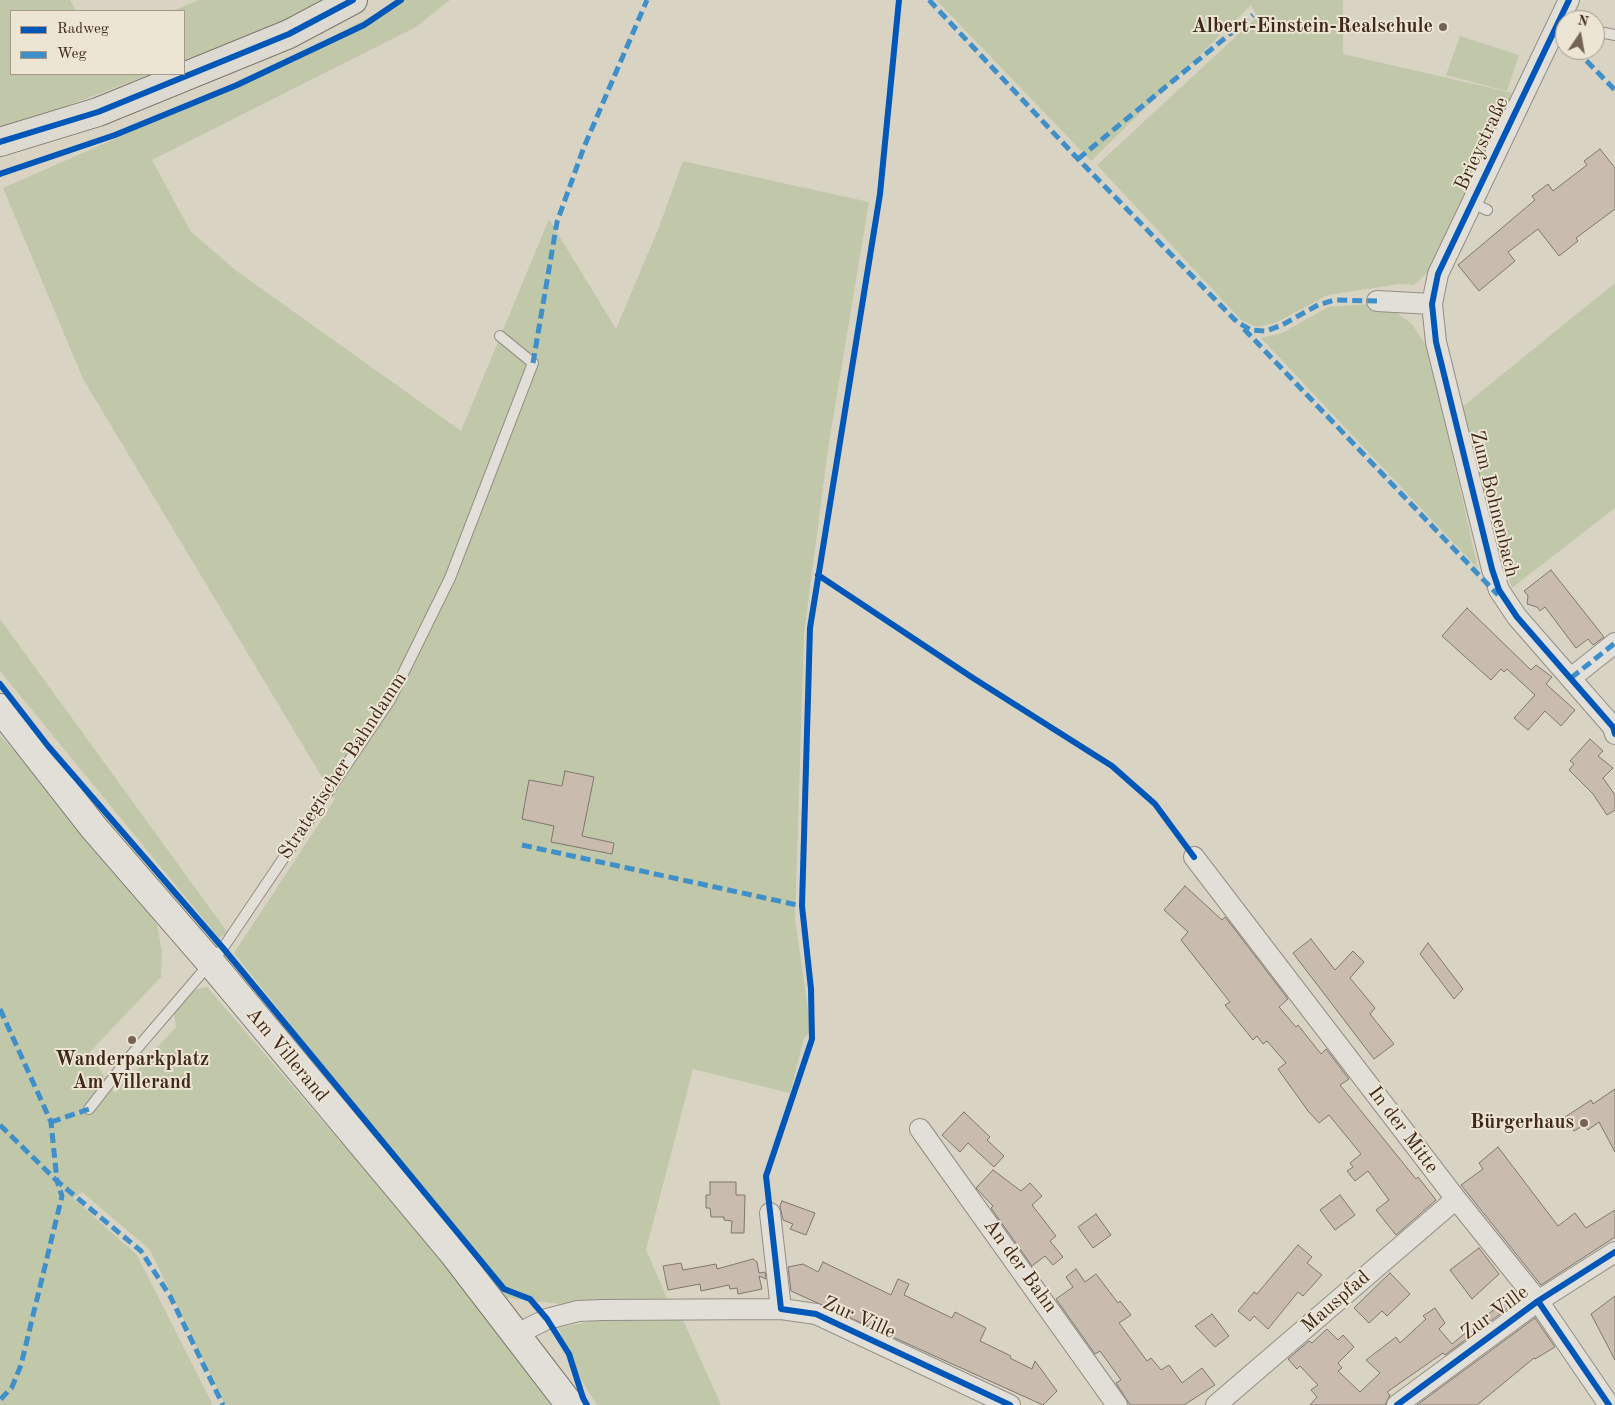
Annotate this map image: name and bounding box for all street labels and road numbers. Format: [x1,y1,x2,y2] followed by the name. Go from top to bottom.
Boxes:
[1450,93,1514,195] street label: Brieystraße
[1464,428,1524,580] street label: Zum Bohnenbach
[273,668,413,864] street label: Strategischer Bahndamm
[241,1003,333,1107] street label: Am Villerand
[1362,1082,1444,1178] street label: In der Mitte
[978,1214,1062,1318] street label: An der Bahn
[1297,1266,1375,1338] street label: Mauspfad
[1457,1281,1533,1345] street label: Zur Ville
[819,1291,899,1345] street label: Zur Ville

